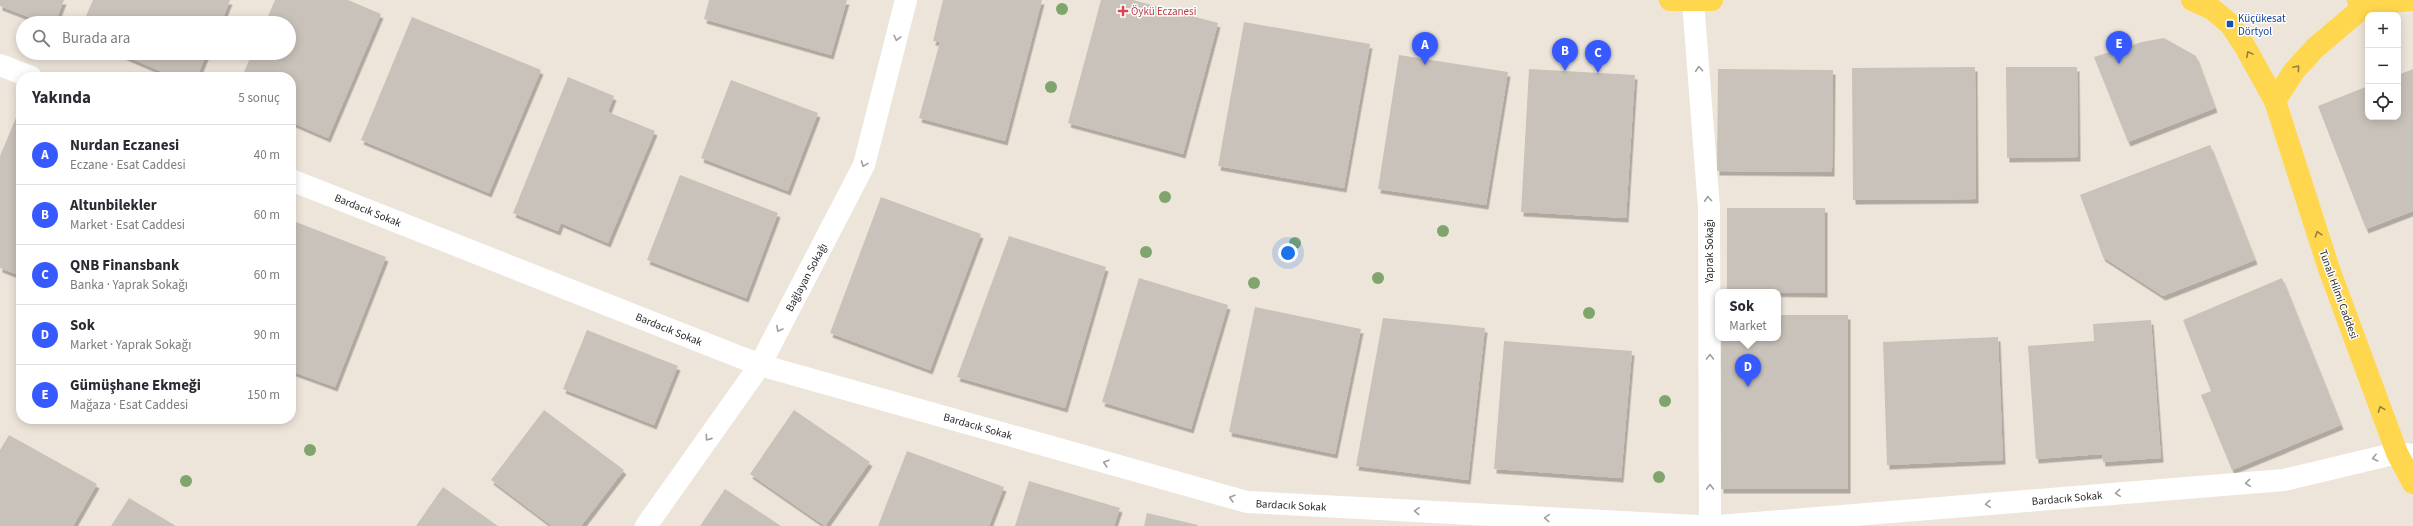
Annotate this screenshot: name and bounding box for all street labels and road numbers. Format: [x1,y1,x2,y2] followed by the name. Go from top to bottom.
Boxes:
[332,190,404,231] street label: Bardacık Sokak
[1702,219,1717,284] street label: Yaprak Sokağı
[782,240,831,314] street label: Bağlayan Sokağı
[2315,247,2362,341] street label: Tunalı Hilmi Caddesi
[633,309,705,350] street label: Bardacık Sokak
[942,409,1015,444] street label: Bardacık Sokak
[2031,488,2104,509] street label: Bardacık Sokak
[1255,496,1327,515] street label: Bardacık Sokak

